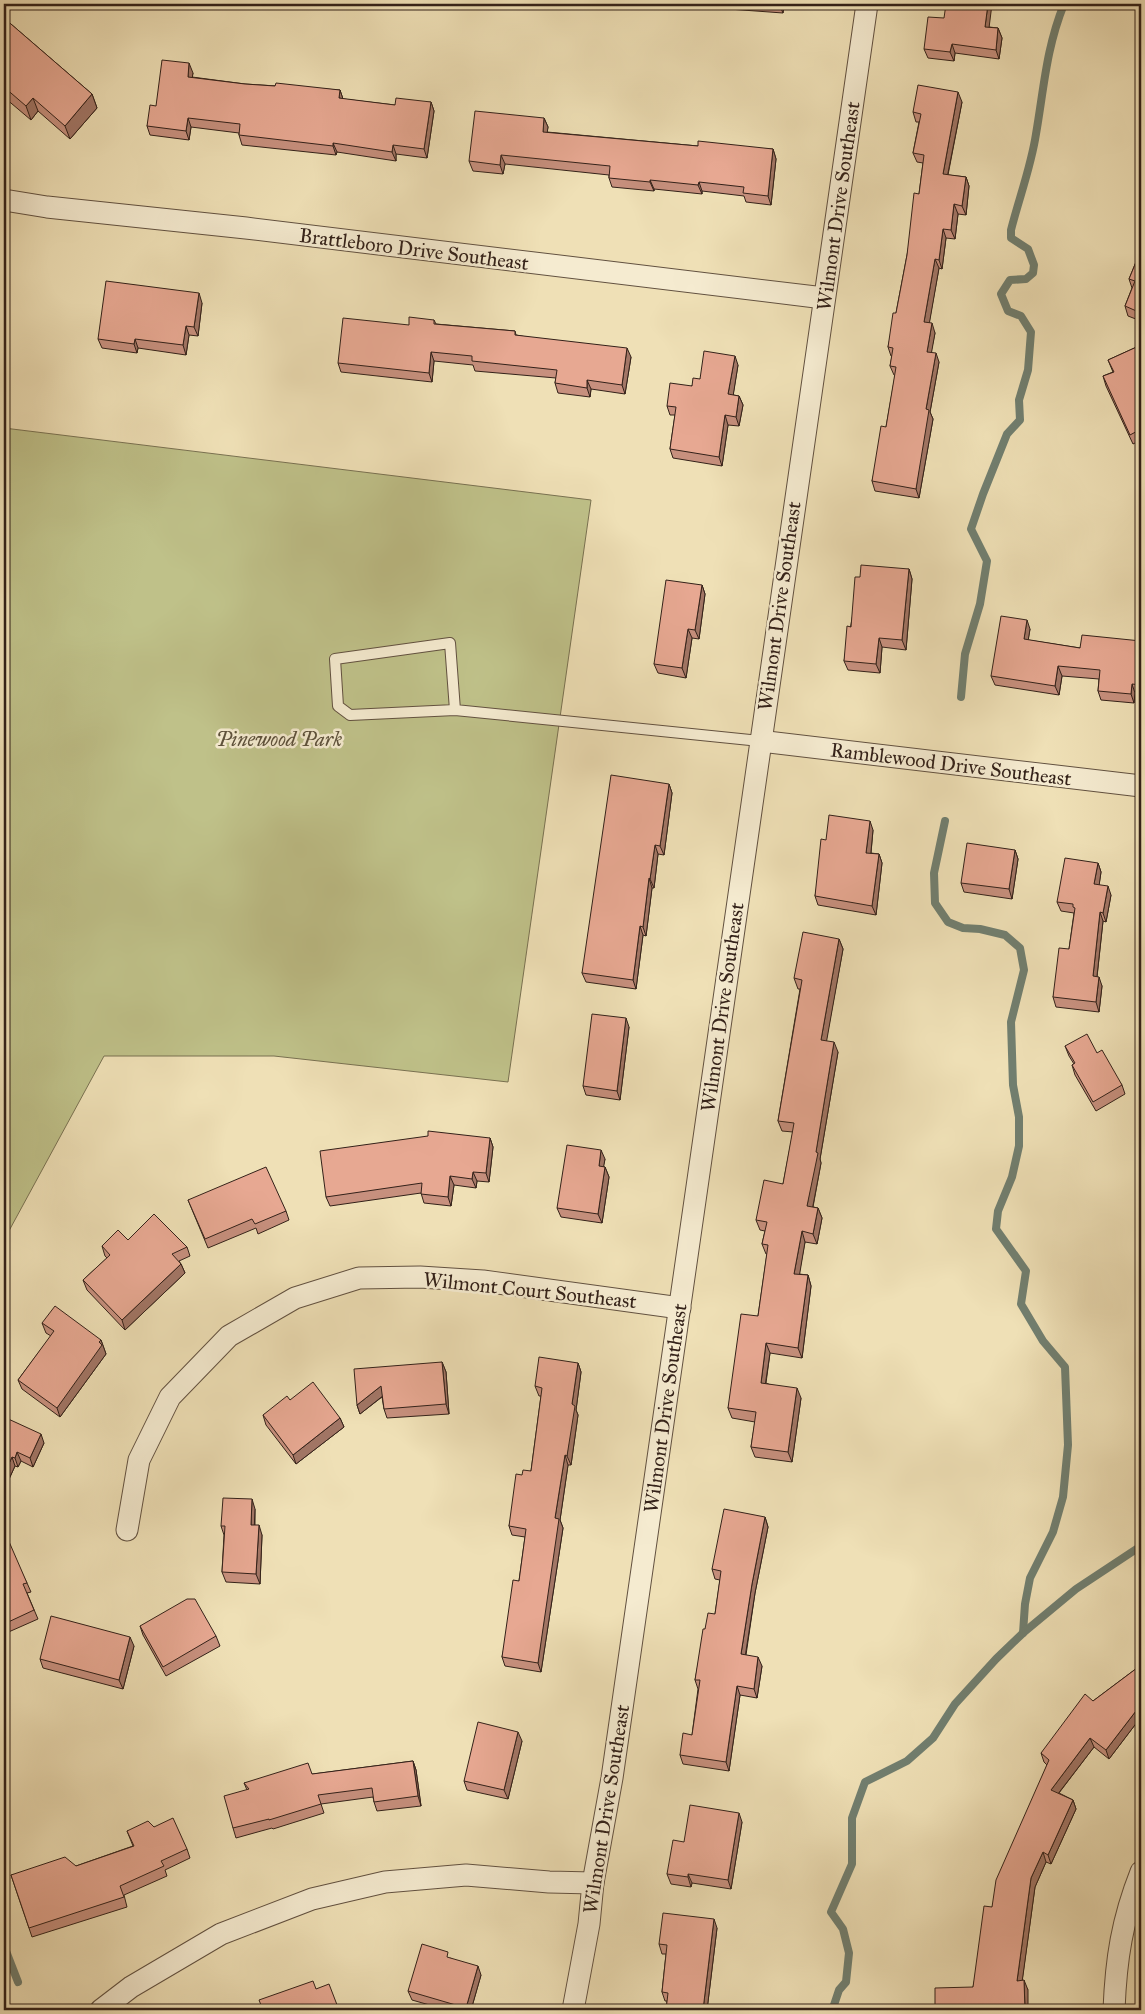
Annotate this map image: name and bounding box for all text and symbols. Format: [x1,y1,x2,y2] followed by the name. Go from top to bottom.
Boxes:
[811,100,865,312] street label: Wilmont Drive Southeast
[298,223,530,275] street label: Brattleboro Drive Southeast
[752,500,806,712] street label: Wilmont Drive Southeast
[216,727,342,751] park label: Pinewood Park
[829,737,1073,791] street label: Ramblewood Drive Southeast
[695,901,749,1113] street label: Wilmont Drive Southeast
[422,1267,638,1313] street label: Wilmont Court Southeast
[638,1302,692,1514] street label: Wilmont Drive Southeast
[578,1703,634,1915] street label: Wilmont Drive Southeast

